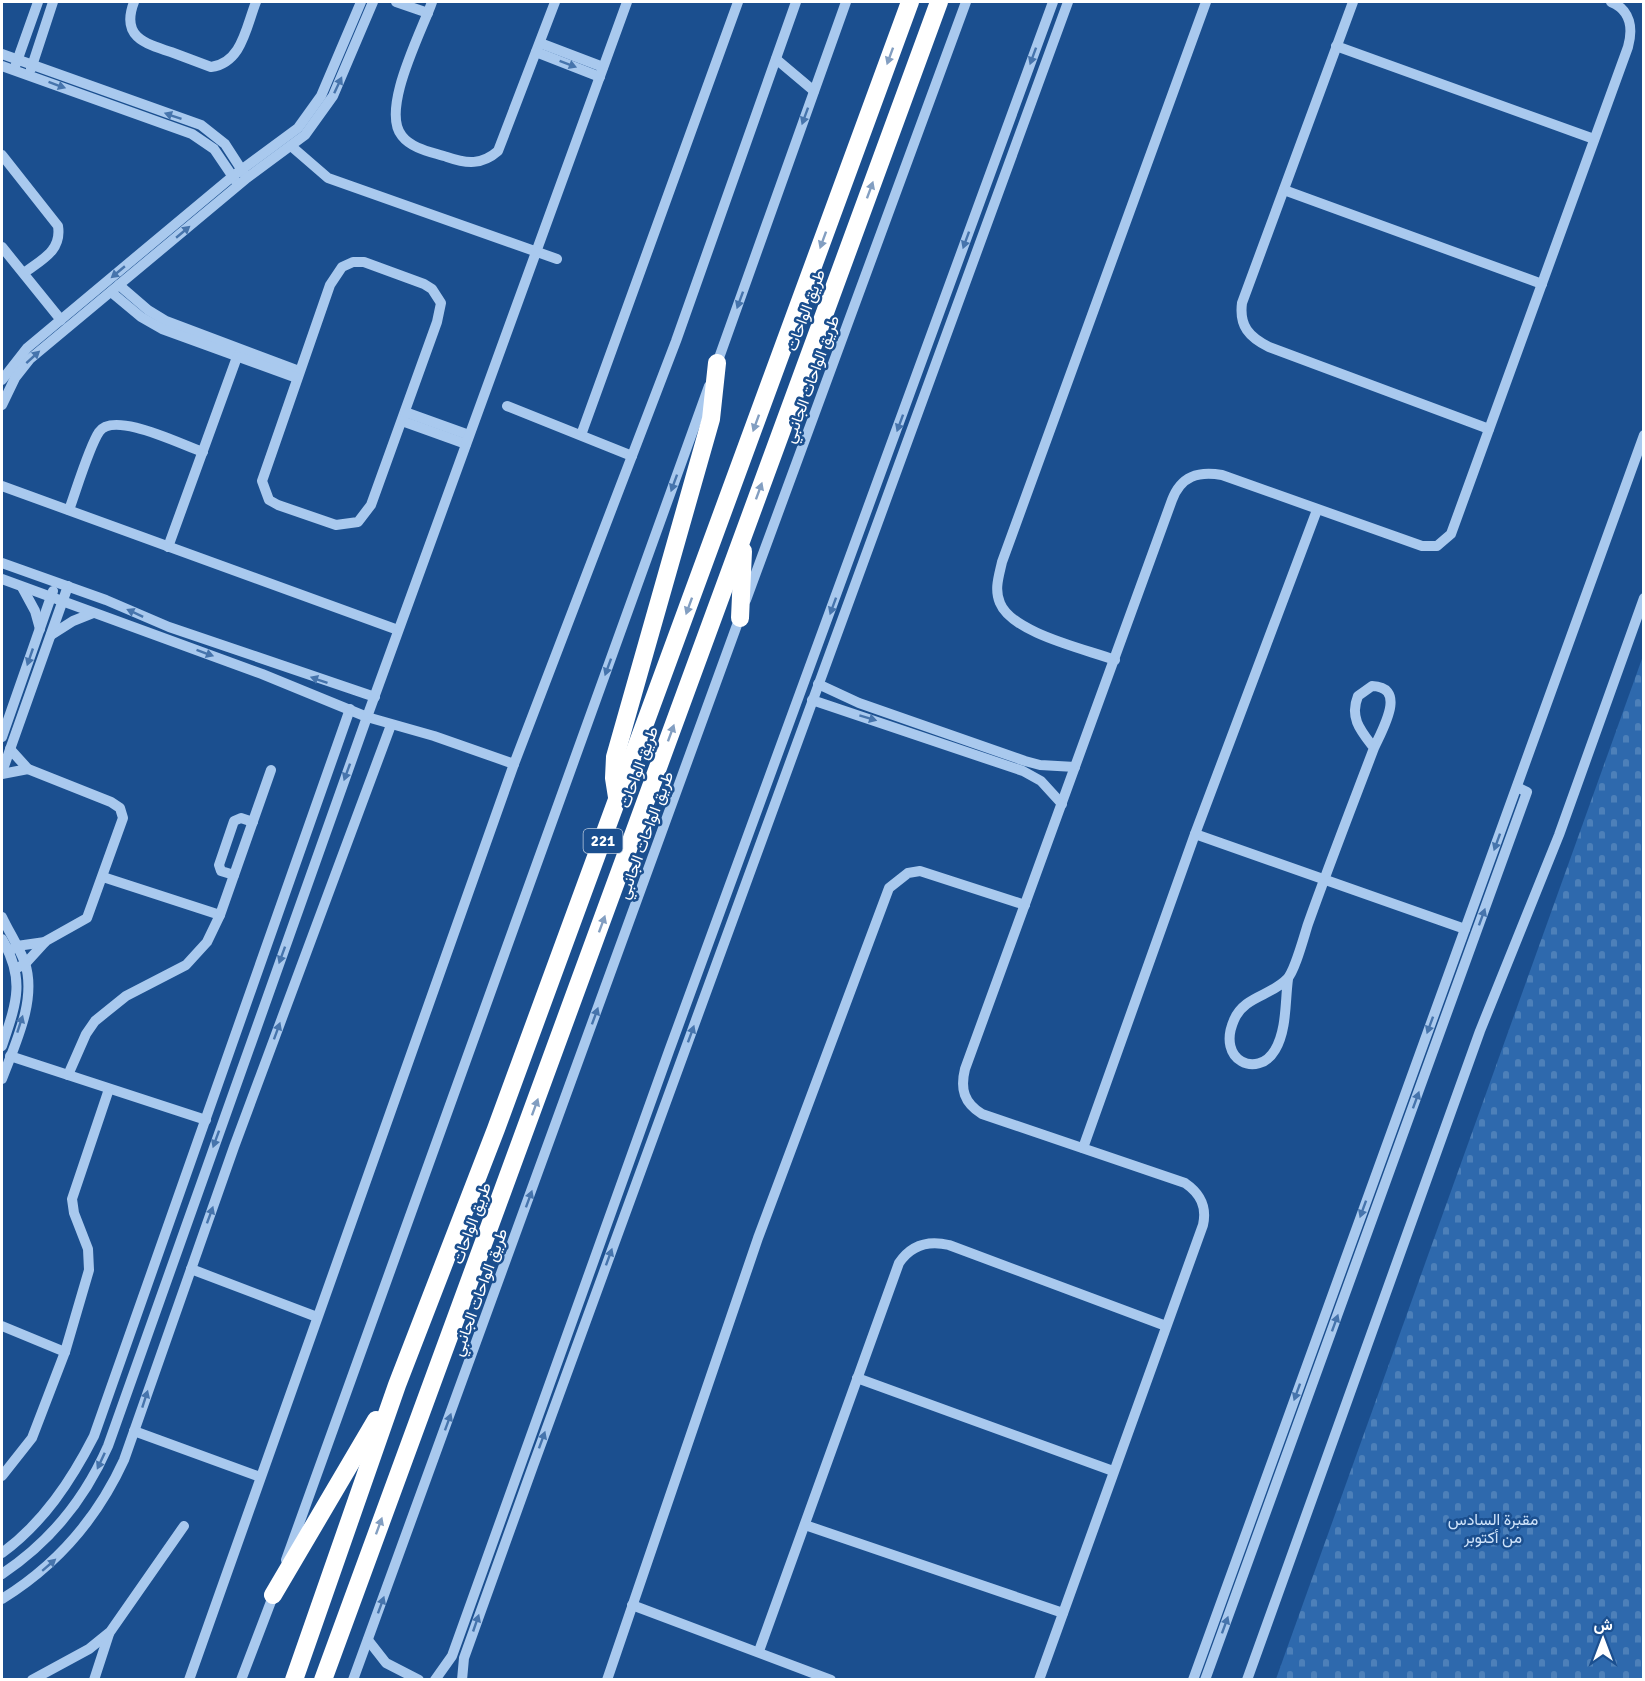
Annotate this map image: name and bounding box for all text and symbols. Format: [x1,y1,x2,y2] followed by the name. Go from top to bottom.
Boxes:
[885,48,895,66] one-way arrow
[1028,48,1038,66] one-way arrow
[559,60,577,70] one-way arrow
[334,77,343,94] one-way arrow
[48,81,66,90] one-way arrow
[800,107,810,125] one-way arrow
[164,110,182,120] one-way arrow
[866,181,875,199] one-way arrow
[175,225,191,238] one-way arrow
[818,231,828,249] one-way arrow
[961,231,971,249] one-way arrow
[110,266,126,279] one-way arrow
[782,267,830,354] street label: طريق الواحات
[734,291,744,309] one-way arrow
[780,313,847,447] street label: طريق الواحات الجانبي
[26,350,41,364] one-way arrow
[751,414,760,432] one-way arrow
[895,414,905,432] one-way arrow
[669,474,678,492] one-way arrow
[755,482,764,500] one-way arrow
[684,597,693,615] one-way arrow
[828,597,838,615] one-way arrow
[126,608,144,618] one-way arrow
[24,648,34,666] one-way arrow
[196,648,214,658] one-way arrow
[602,658,612,676] one-way arrow
[310,674,328,684] one-way arrow
[859,714,877,723] one-way arrow
[615,724,663,811] street label: طريق الواحات
[666,724,676,742] one-way arrow
[342,763,352,781] one-way arrow
[614,769,681,903] street label: طريق الواحات الجانبي
[584,829,622,853] road number: 221
[1491,833,1501,851] one-way arrow
[1478,908,1487,926] one-way arrow
[597,915,607,933] one-way arrow
[276,947,286,965] one-way arrow
[591,1007,601,1025] one-way arrow
[16,1015,26,1033] one-way arrow
[1424,1016,1434,1034] one-way arrow
[272,1022,282,1040] one-way arrow
[686,1025,696,1043] one-way arrow
[1411,1091,1421,1109] one-way arrow
[530,1098,540,1116] one-way arrow
[211,1130,221,1148] one-way arrow
[448,1180,496,1267] street label: طريق الواحات
[524,1190,534,1208] one-way arrow
[1358,1200,1368,1218] one-way arrow
[206,1206,216,1224] one-way arrow
[448,1226,515,1360] street label: طريق الواحات الجانبي
[605,1248,614,1266] one-way arrow
[1330,1314,1340,1332] one-way arrow
[1292,1383,1301,1401] one-way arrow
[141,1390,150,1408] one-way arrow
[443,1413,453,1431] one-way arrow
[538,1431,548,1449] one-way arrow
[96,1452,105,1469] one-way arrow
[1448,1510,1538,1548] park label: مقبرة السادس من أكتوبر
[375,1517,385,1535] one-way arrow
[41,1559,56,1572] one-way arrow
[377,1596,386,1614] one-way arrow
[1573,1609,1633,1669] north arrow
[472,1614,482,1632] one-way arrow
[1220,1615,1230,1633] one-way arrow
[1593,1615,1613,1635] text: ش

